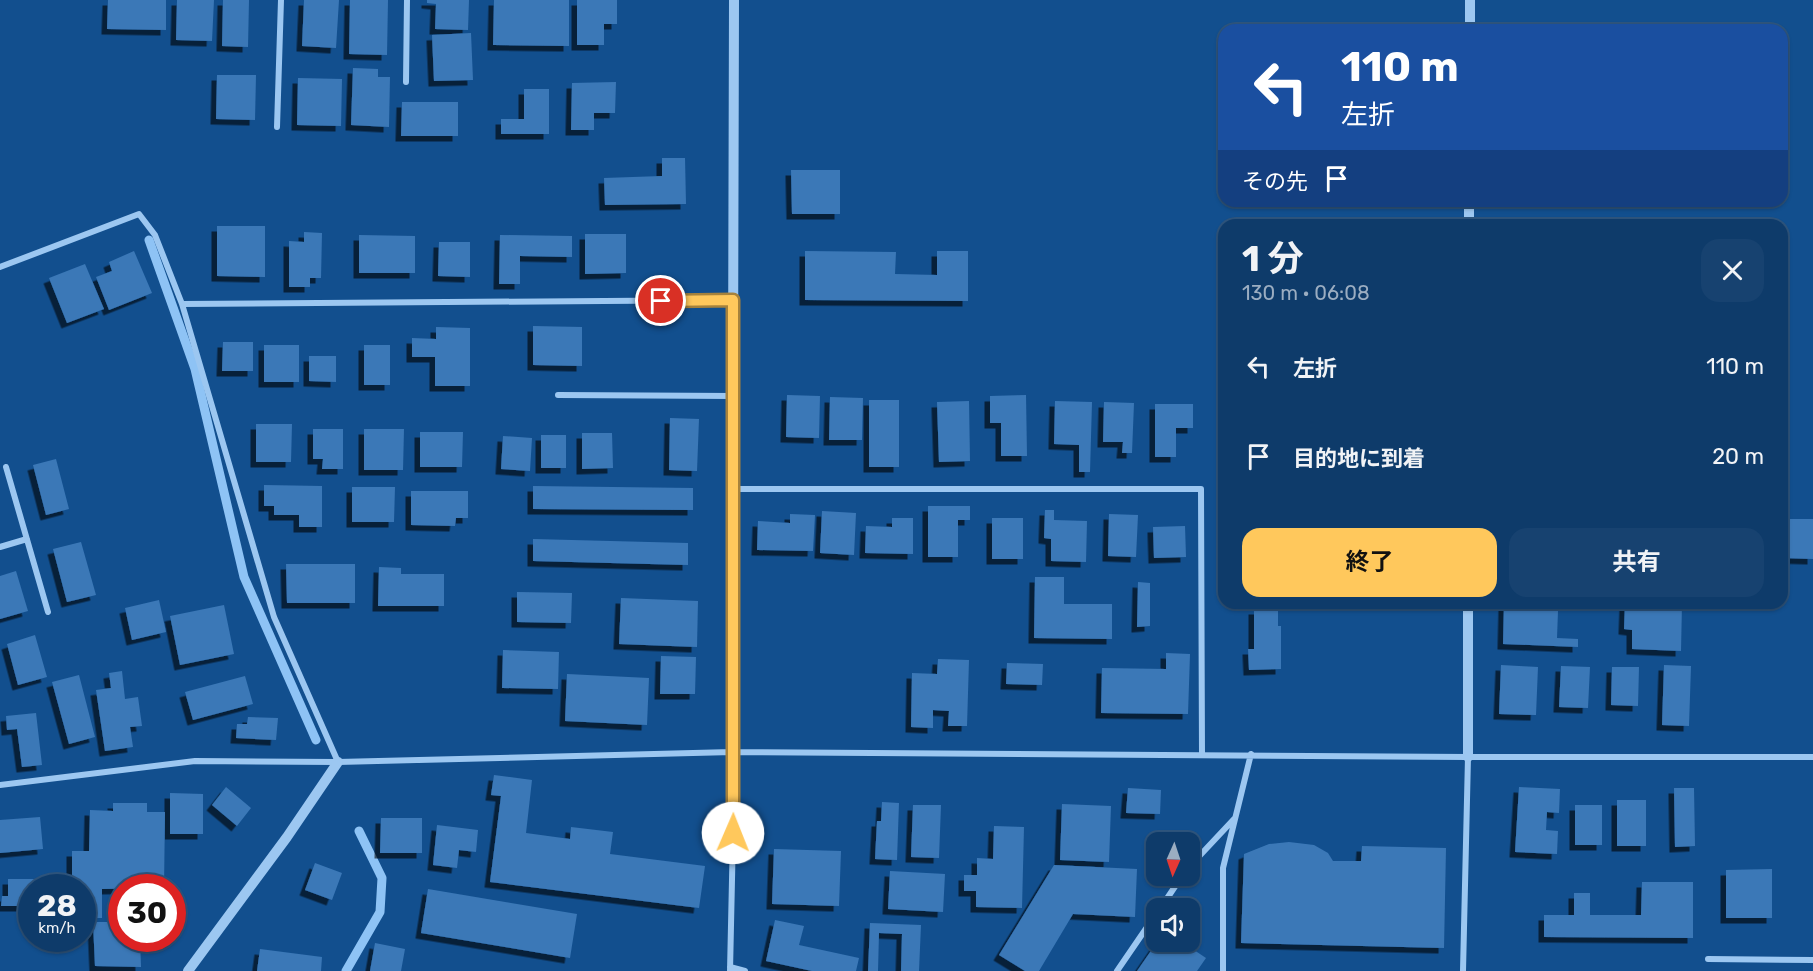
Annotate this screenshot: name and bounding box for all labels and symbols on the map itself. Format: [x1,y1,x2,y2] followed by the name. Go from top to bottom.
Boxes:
[635,275,686,326] pin
[701,801,765,865] position arrow
[1146,832,1200,886] north arrow
[108,874,186,952] speed limit sign: 30

